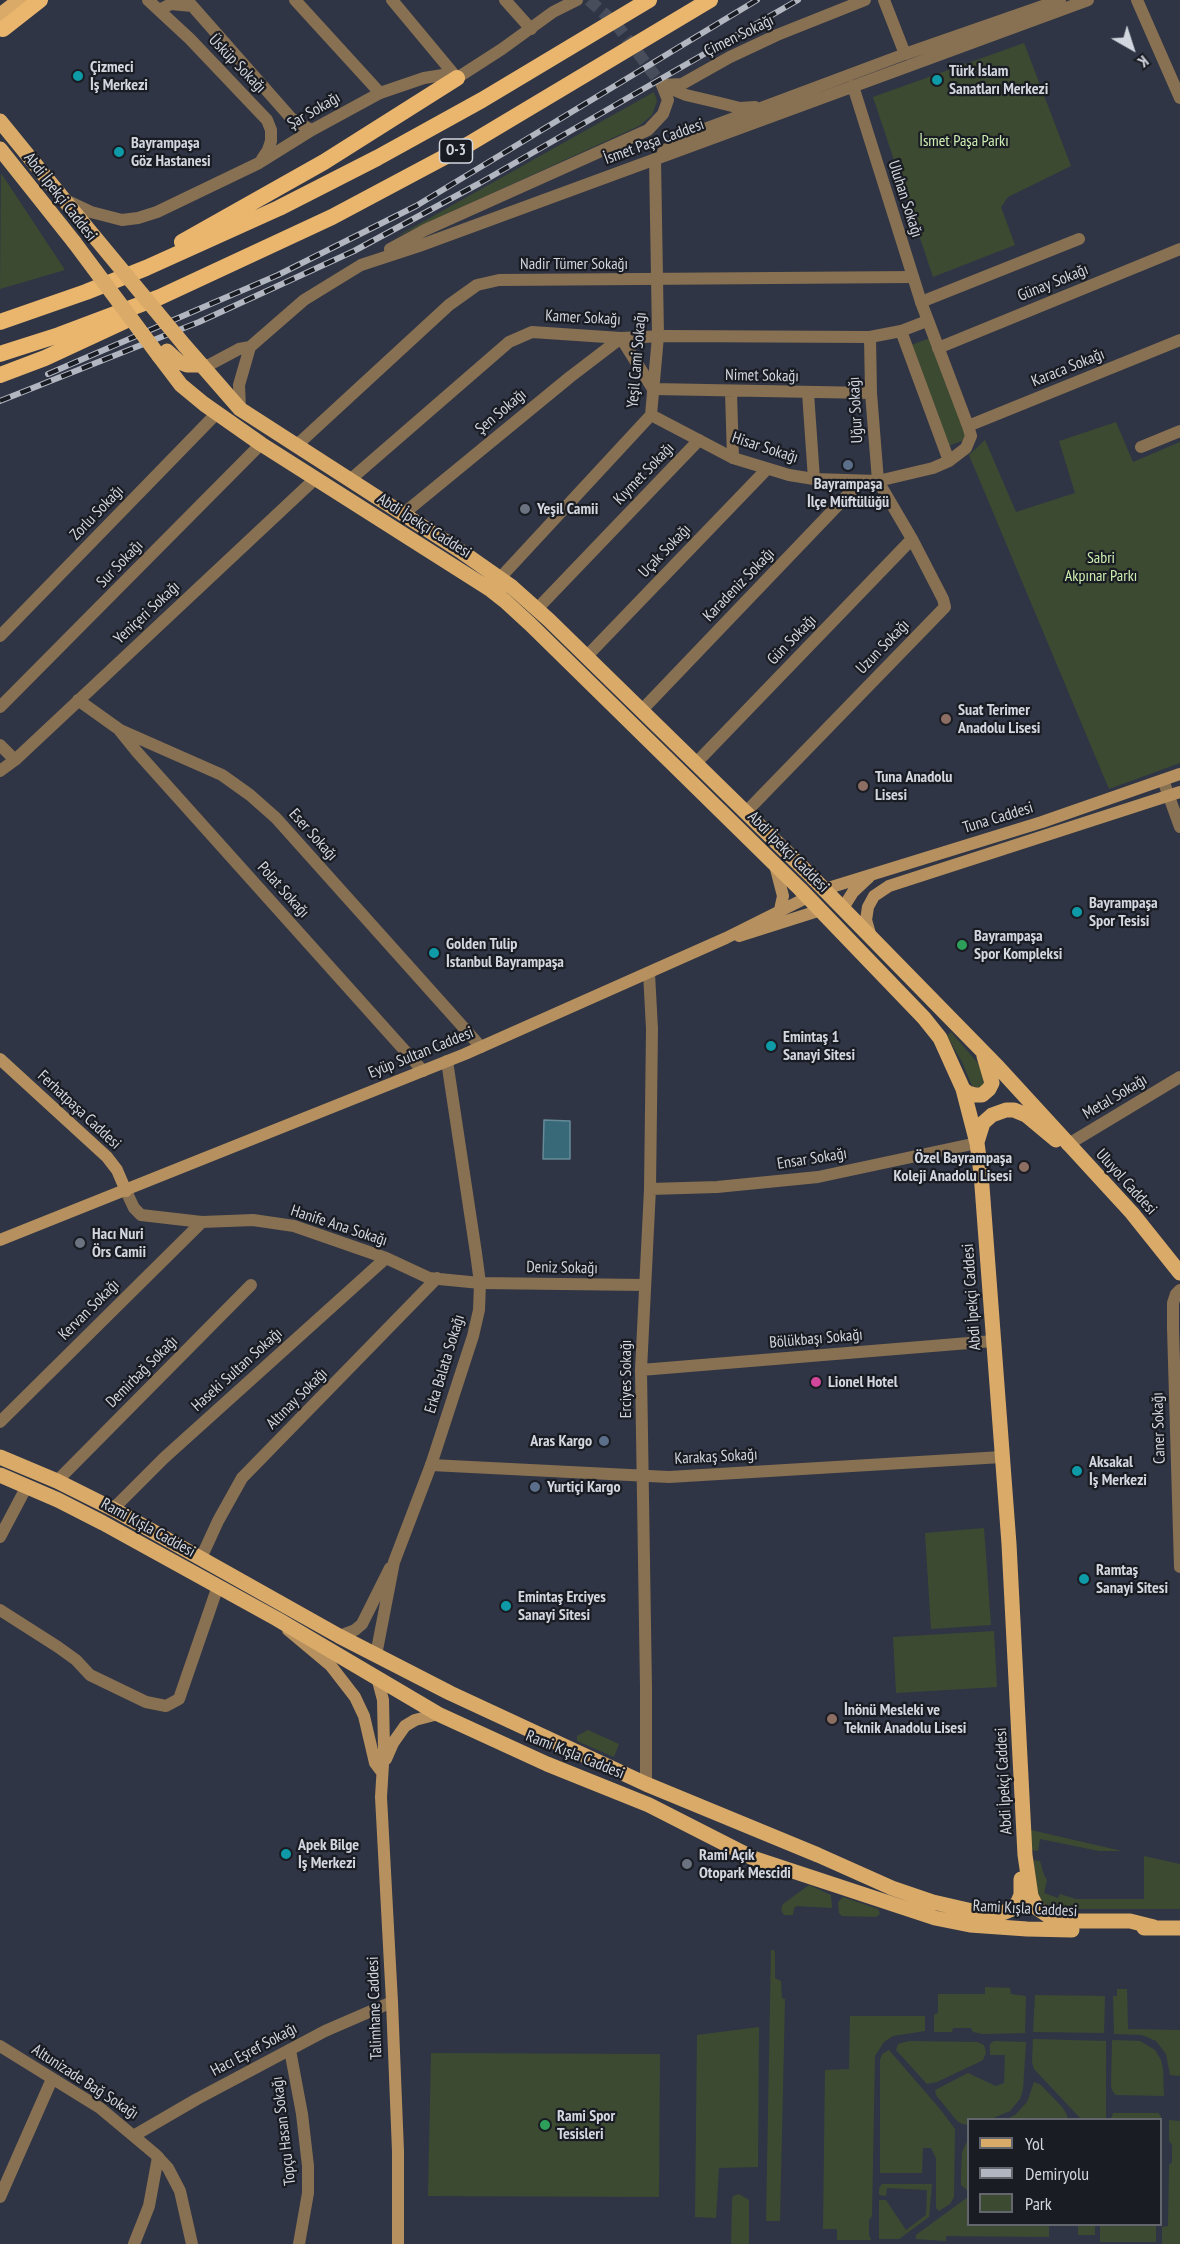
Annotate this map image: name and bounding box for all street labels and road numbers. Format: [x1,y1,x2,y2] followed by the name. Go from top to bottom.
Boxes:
[701,11,777,61] street label: Çimen Sokağı
[204,31,270,97] street label: Üsküp Sokağı
[284,88,344,134] street label: Şar Sokağı
[601,115,707,169] street label: İsmet Paşa Caddesi
[440,139,472,163] road number: O-3
[19,149,101,245] street label: Abdi İpekçi Caddesi
[884,158,926,240] street label: Uluhan Sokağı
[520,254,628,274] street label: Nadir Tümer Sokağı
[1015,260,1091,306] street label: Günay Sokağı
[545,306,621,330] street label: Kamer Sokağı
[623,311,651,409] street label: Yeşil Cami Sokağı
[1029,345,1107,391] street label: Karaca Sokağı
[725,366,799,386] street label: Nimet Sokağı
[845,376,867,444] street label: Uğur Sokağı
[472,385,530,439] street label: Şen Sokağı
[730,428,800,468] street label: Hisar Sokağı
[610,439,678,509] street label: Kıymet Sokağı
[66,482,128,544] street label: Zorlu Sokağı
[374,489,474,563] street label: Abdi İpekçi Caddesi
[635,520,695,582] street label: Uçak Sokağı
[93,536,147,592] street label: Sur Sokağı
[699,544,779,626] street label: Karadeniz Sokağı
[110,578,184,648] street label: Yeniçeri Sokağı
[764,611,820,669] street label: Gün Sokağı
[852,616,914,678] street label: Uzun Sokağı
[961,798,1035,838] street label: Tuna Caddesi
[285,805,341,865] street label: Eser Sokağı
[743,807,833,897] street label: Abdi İpekçi Caddesi
[253,858,313,922] street label: Polat Sokağı
[366,1023,476,1083] street label: Eyüp Sultan Caddesi
[33,1067,125,1153] street label: Ferhatpaşa Caddesi
[1079,1070,1151,1124] street label: Metal Sokağı
[776,1144,848,1174] street label: Ensar Sokağı
[1091,1145,1161,1219] street label: Uluyol Caddesi
[288,1201,390,1251] street label: Hanife Ana Sokağı
[959,1243,985,1351] street label: Abdi İpekçi Caddesi
[526,1258,598,1278] street label: Deniz Sokağı
[55,1276,123,1344] street label: Kervan Sokağı
[421,1312,469,1416] street label: Erka Balata Sokağı
[188,1324,286,1416] street label: Haseki Sultan Sokağı
[768,1325,864,1353] street label: Bölükbaşı Sokağı
[102,1332,182,1412] street label: Demirbağ Sokağı
[616,1340,636,1418] street label: Erciyes Sokağı
[262,1364,332,1434] street label: Altınay Sokağı
[1148,1392,1170,1464] street label: Caner Sokağı
[674,1445,758,1469] street label: Karakaş Sokağı
[98,1494,198,1562] street label: Rami Kışla Caddesi
[523,1727,627,1783] street label: Rami Kışla Caddesi
[992,1727,1016,1835] street label: Abdi İpekçi Caddesi
[972,1897,1078,1921] street label: Rami Kışla Caddesi
[364,1956,386,2060] street label: Talimhane Caddesi
[208,2019,300,2081] street label: Hacı Eşref Sokağı
[28,2040,142,2124] street label: Altunizade Bağ Sokağı
[268,2076,300,2186] street label: Topçu Hasan Sokağı

